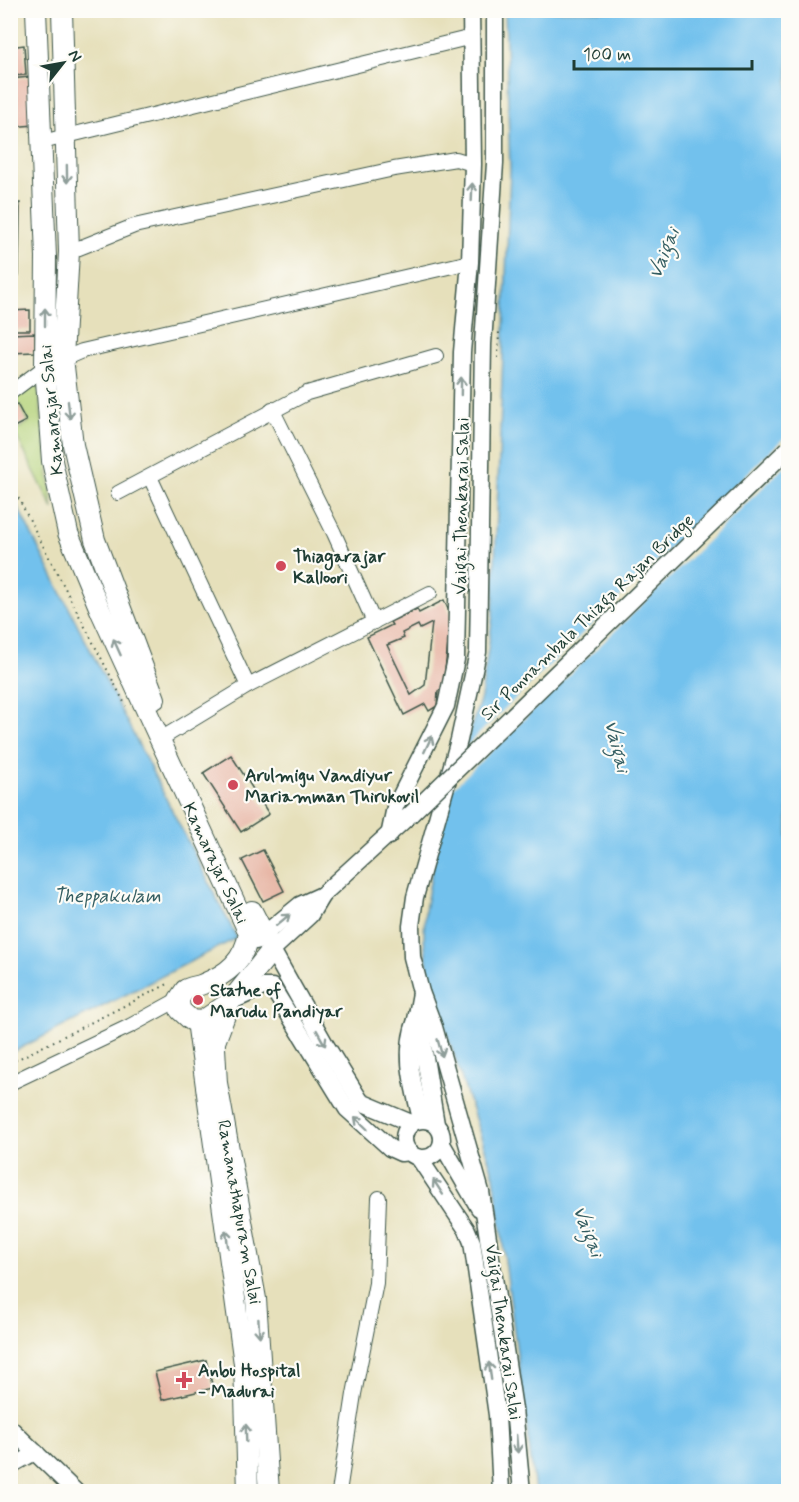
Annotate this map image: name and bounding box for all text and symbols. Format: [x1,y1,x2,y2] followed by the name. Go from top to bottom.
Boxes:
[33,33,93,93] north arrow
[574,33,752,71] scale bar
[583,43,631,67] text: 100 m
[63,46,86,66] text: N
[62,163,73,183] one-way arrow
[467,182,478,202] one-way arrow
[642,222,690,284] water label: Vaigai
[39,308,51,328] one-way arrow
[34,344,70,476] street label: Kamarajar Salai
[455,377,467,397] one-way arrow
[64,400,75,420] one-way arrow
[448,417,478,595] street label: Vaigai Thenkarai Salai
[476,509,701,728] street label: Sir Ponnambala Thiaga Rajan Bridge
[293,545,386,590] place label: Thiagarajar Kalloori
[274,559,288,573] marker: Thiagarajar Kalloori
[110,639,122,657] one-way arrow
[595,717,637,778] water label: Vaigai
[423,736,435,754] one-way arrow
[245,764,419,809] place label: Arulmigu Vandiyur Mariamman Thirukovil
[226,778,240,792] marker: Arulmigu Vandiyur Mariamman Thirukovil
[176,799,254,928] street label: Kamarajar Salai
[53,883,161,910] water label: Theppakulam
[275,913,291,926] one-way arrow
[210,979,343,1024] place label: Statue of Marudu Pandiyar
[191,993,205,1007] marker: Statue of Marudu Pandiyar
[316,1028,327,1046] one-way arrow
[434,1038,446,1057] one-way arrow
[354,1115,369,1130] one-way arrow
[211,1118,267,1306] street label: Ramanathapuram Salai
[432,1179,444,1195] one-way arrow
[564,1202,611,1264] water label: Vaigai
[221,1230,232,1250] one-way arrow
[477,1243,527,1422] street label: Vaigai Thenkarai Salai
[253,1317,264,1337] one-way arrow
[198,1359,301,1404] place label: Anbu Hospital - Madurai
[485,1361,496,1381] one-way arrow
[175,1371,193,1389] marker: Anbu Hospital - Madurai
[241,1424,252,1444] one-way arrow
[512,1433,523,1453] one-way arrow

